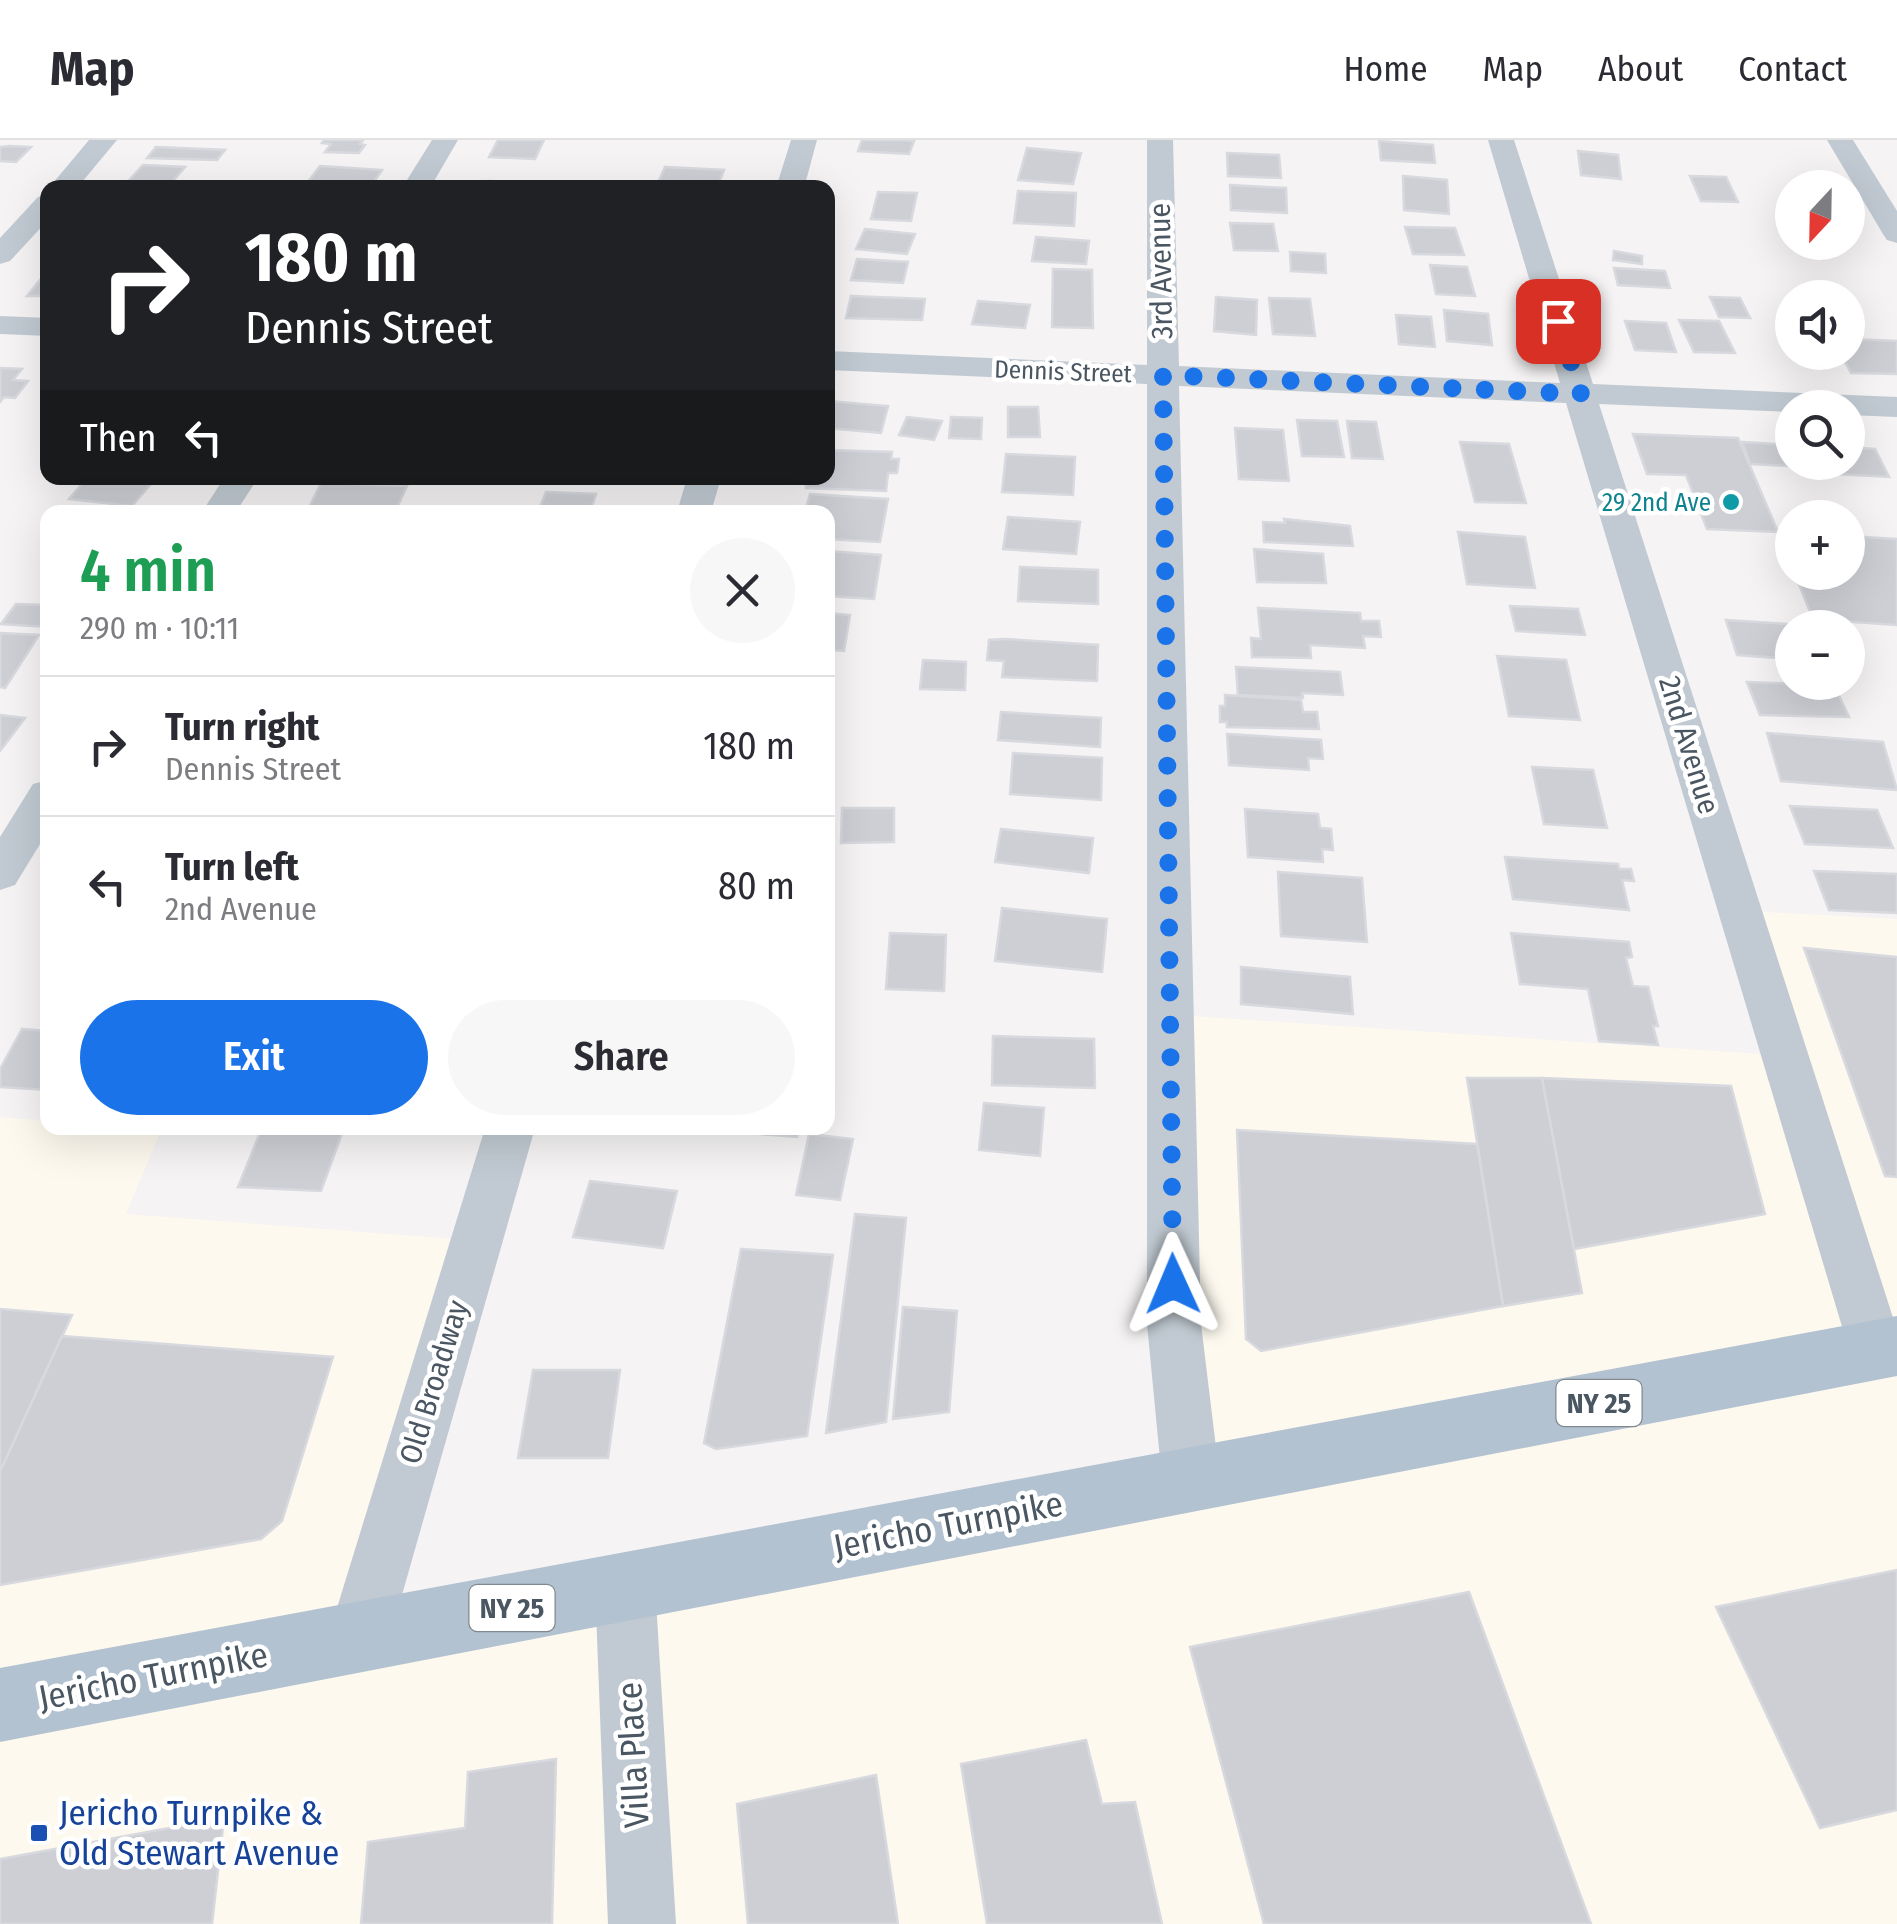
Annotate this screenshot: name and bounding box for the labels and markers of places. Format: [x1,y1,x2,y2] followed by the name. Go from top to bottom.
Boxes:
[1516,279,1601,364] pin
[1602,488,1711,518] place label: 29 2nd Ave
[1720,491,1742,513] marker: 29 2nd Ave
[59,1792,339,1874] place label: Jericho Turnpike & Old Stewart Avenue
[28,1822,50,1844] marker: Jericho Turnpike & Old Stewart Avenue

